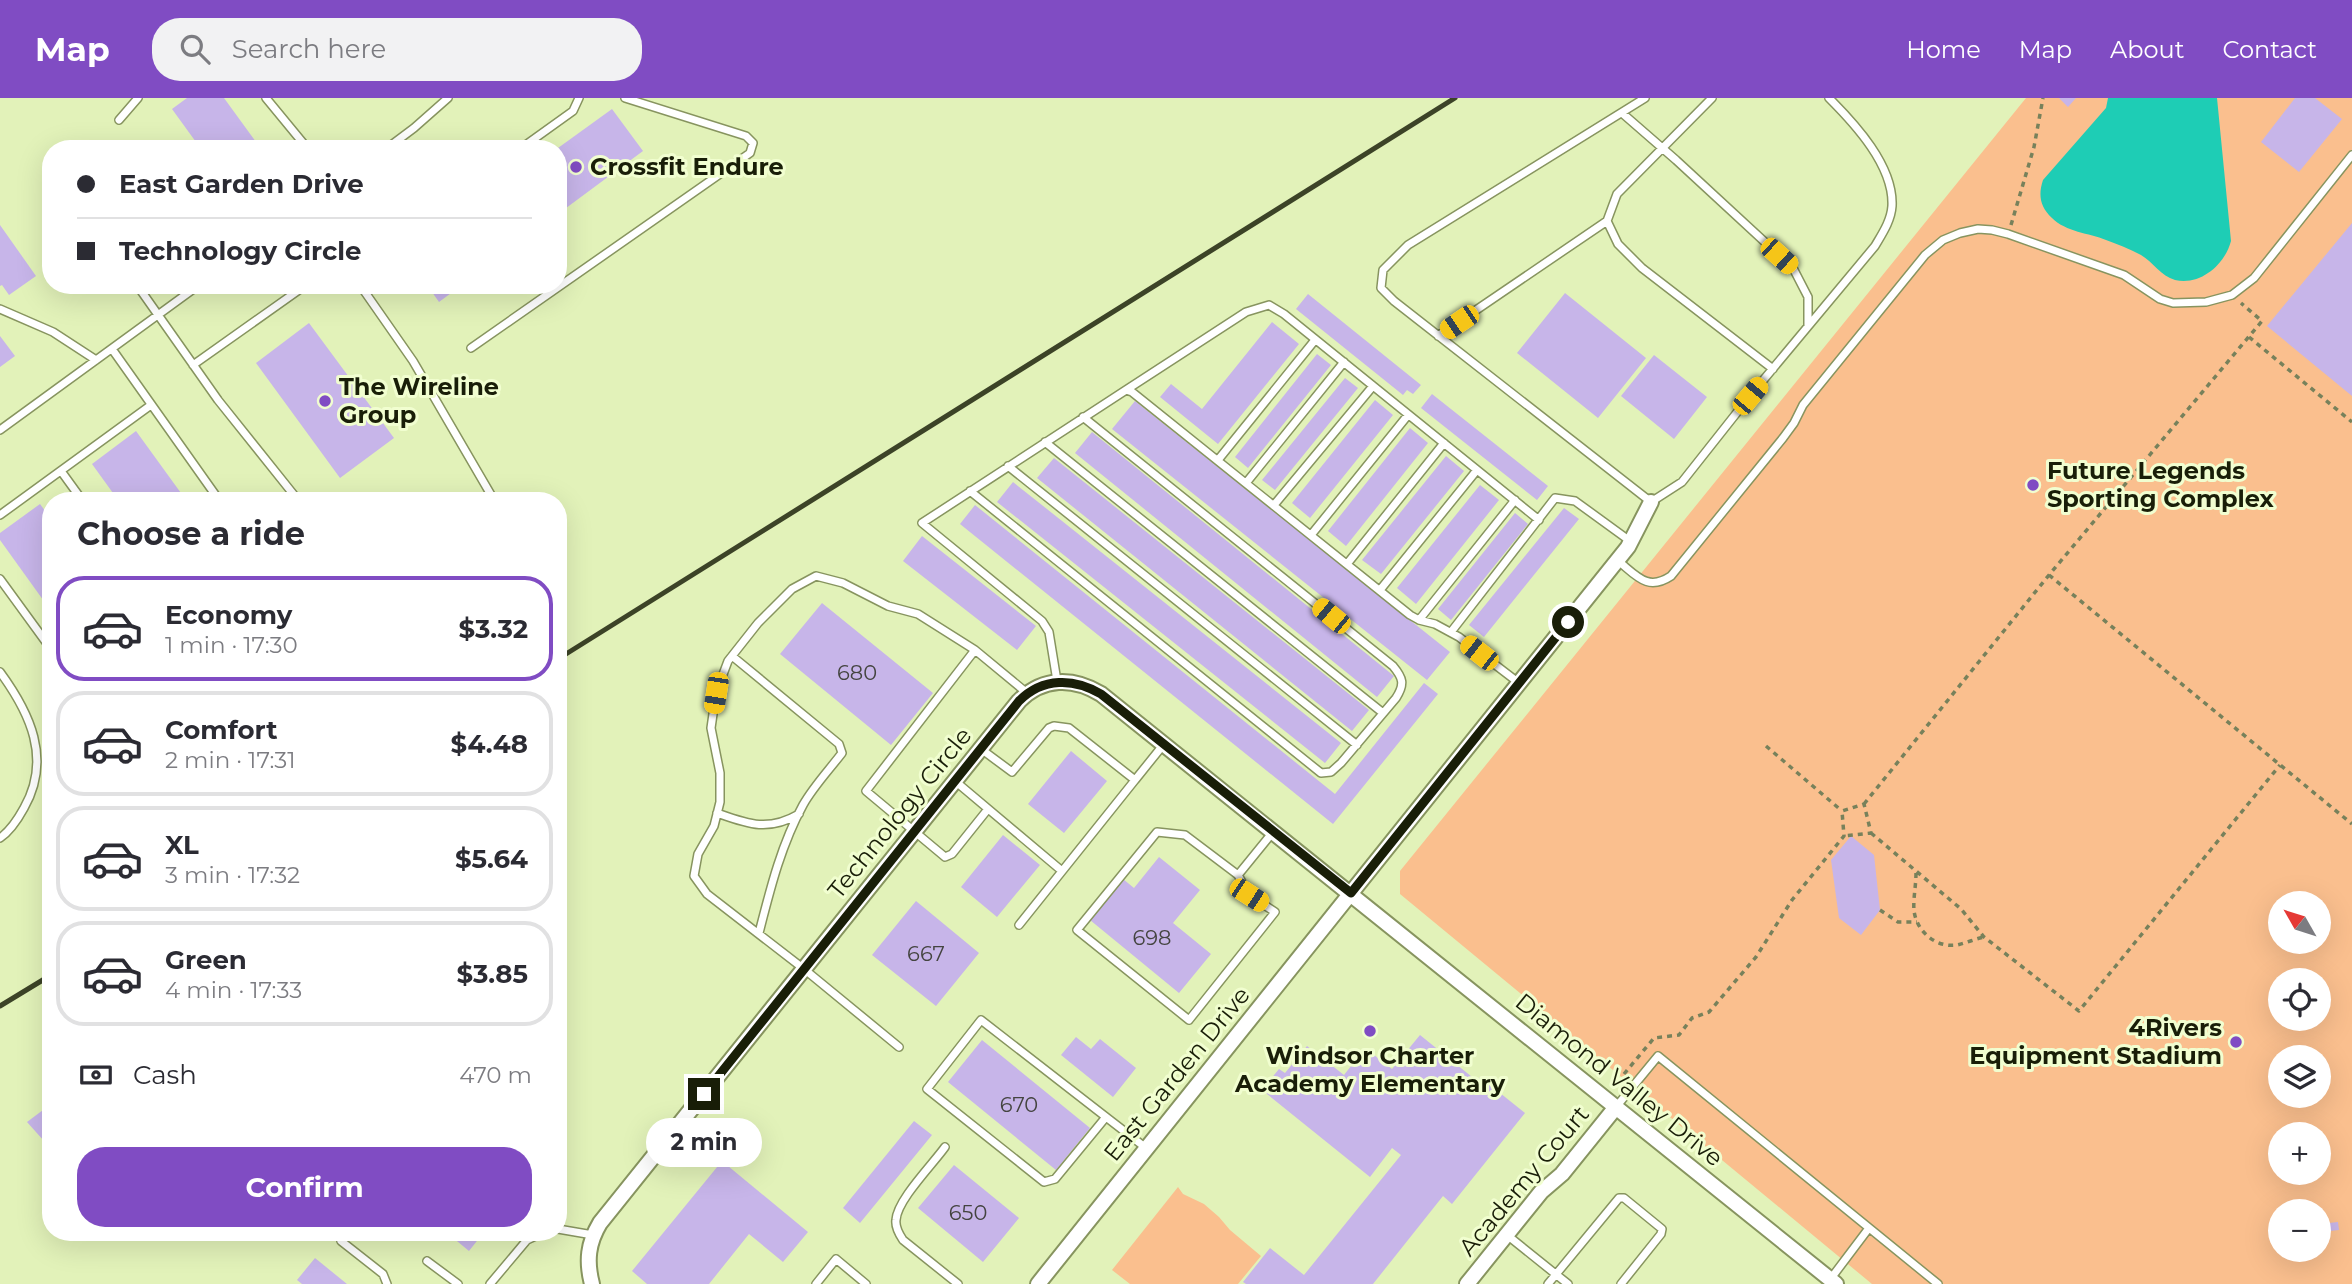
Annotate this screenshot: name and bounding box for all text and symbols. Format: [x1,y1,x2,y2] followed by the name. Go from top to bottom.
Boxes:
[152,18,642,81] search box
[35,29,110,69] text: Map
[176,30,214,68] icon: search
[232,33,386,65] text: Search here
[1906,35,1981,64] text: Home
[2019,35,2072,64] text: Map
[2110,35,2184,64] text: About
[2222,35,2317,64] text: Contact
[590,152,784,181] place label: Crossfit Endure
[568,159,584,175] marker: Crossfit Endure
[119,168,364,200] text: East Garden Drive
[1757,234,1802,278] car
[119,235,361,267] text: Technology Circle
[1436,302,1483,342] car
[339,372,499,429] place label: The Wireline Group
[1729,373,1772,419] car
[317,393,333,409] marker: The Wireline Group
[2047,456,2275,513] place label: Future Legends Sporting Complex
[2025,477,2041,493] marker: Future Legends Sporting Complex
[77,514,305,553] text: Choose a ride
[1309,595,1354,637] car
[81,597,144,660] icon: car
[165,599,292,631] text: Economy
[1552,606,1584,638] route start
[458,613,528,645] text: $3.32
[165,631,298,659] text: 1 min · 17:30
[1456,632,1503,674] car
[837,660,877,685] house number: 680
[703,671,730,715] car
[81,712,144,775] icon: car
[165,714,277,746] text: Comfort
[822,721,978,904] street label: Technology Circle
[451,728,528,760] text: $4.48
[165,746,296,774] text: 2 min · 17:31
[81,827,144,890] icon: car
[165,829,199,861] text: XL
[455,843,528,875] text: $5.64
[165,861,300,889] text: 3 min · 17:32
[1226,875,1273,915] car
[2268,891,2331,954] north arrow
[2268,891,2331,1262] map controls
[1133,925,1171,950] house number: 698
[907,941,945,966] house number: 667
[81,942,144,1005] icon: car
[165,944,247,976] text: Green
[456,958,528,990] text: $3.85
[2268,968,2331,1031] button: locate
[165,976,302,1004] text: 4 min · 17:33
[1097,981,1256,1167] street label: East Garden Drive
[1510,987,1729,1172] street label: Diamond Valley Drive
[1969,1013,2222,1070] place label: 4Rivers Equipment Stadium
[1362,1023,1378,1039] marker: Windsor Charter Academy Elementary
[2228,1034,2244,1050] marker: 4Rivers Equipment Stadium
[1234,1041,1506,1098] place label: Windsor Charter Academy Elementary
[2268,1045,2331,1108] button: layers
[77,1056,115,1094] icon: cash
[133,1059,197,1091] text: Cash
[459,1061,532,1089] text: 470 m
[688,1078,720,1110] route end
[1000,1092,1038,1117] house number: 670
[1452,1099,1595,1262] street label: Academy Court
[646,1118,762,1168] callout: 2 min
[2268,1122,2331,1185] button: +
[670,1128,738,1156] text: 2 min
[77,1147,532,1227] button: Confirm
[2268,1199,2331,1262] button: −
[949,1200,987,1225] house number: 650

